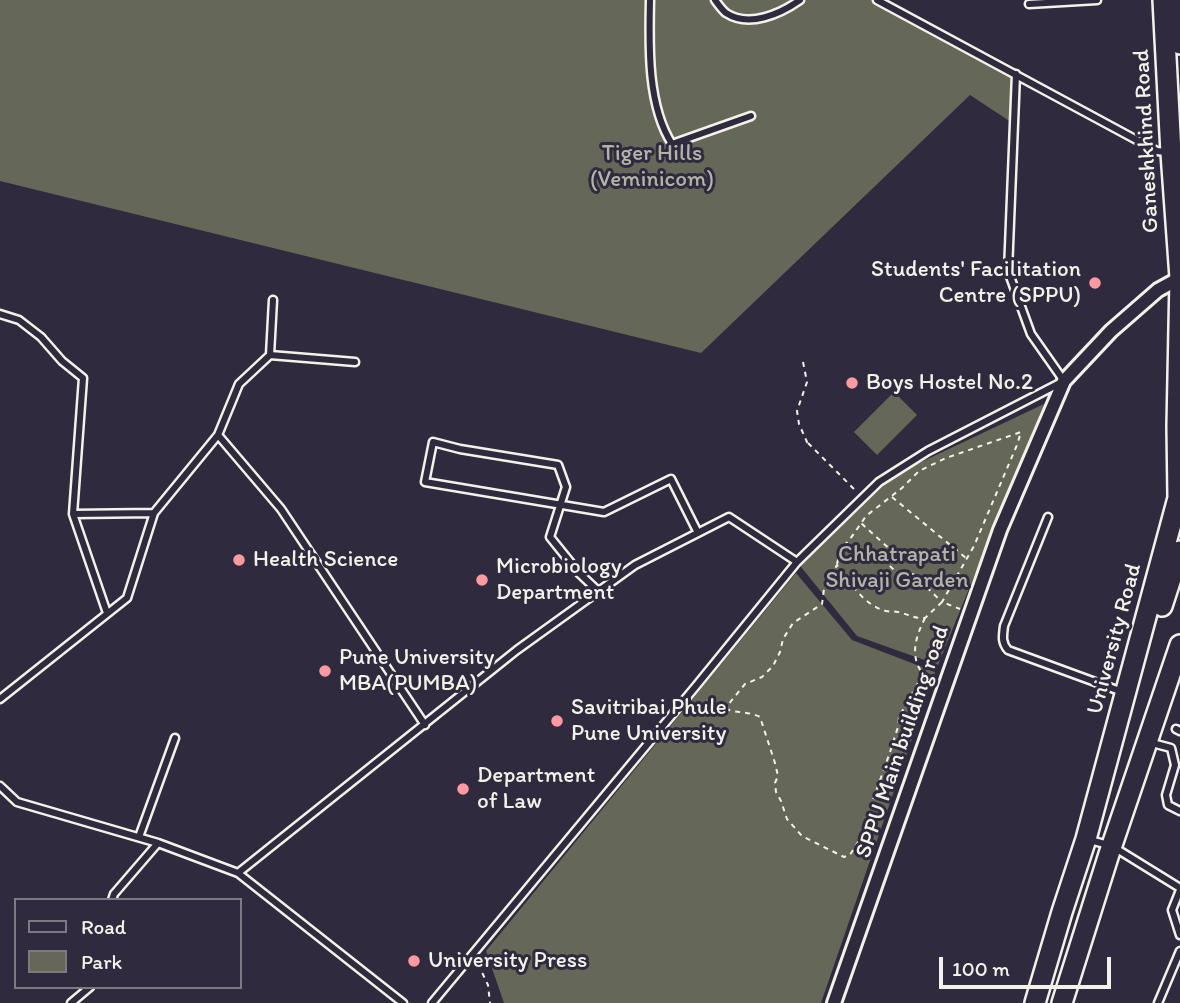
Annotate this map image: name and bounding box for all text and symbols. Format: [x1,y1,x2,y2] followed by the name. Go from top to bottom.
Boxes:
[1128,48,1166,234] street label: Ganeshkhind Road
[590,140,714,194] park label: Tiger Hills (Veminicom)
[871,256,1081,310] place label: Students' Facilitation Centre (SPPU)
[1087,275,1103,291] marker: Students' Facilitation Centre (SPPU)
[866,369,1033,397] place label: Boys Hostel No.2
[844,375,860,391] marker: Boys Hostel No.2
[825,541,969,595] park label: Chhatrapati Shivaji Garden
[253,546,398,574] place label: Health Science
[231,552,247,568] marker: Health Science
[496,553,622,607] place label: Microbiology Department
[1082,561,1148,717] street label: University Road
[474,572,490,588] marker: Microbiology Department
[850,622,956,862] street label: SPPU Main building road
[339,644,494,698] place label: Pune University MBA(PUMBA)
[317,663,333,679] marker: Pune University MBA(PUMBA)
[571,694,727,748] place label: Savitribai Phule Pune University
[549,713,565,729] marker: Savitribai Phule Pune University
[477,762,595,816] place label: Department of Law
[455,781,471,797] marker: Department of Law
[14,898,242,989] legend
[81,914,126,939] text: Road
[942,944,1114,988] scale bar
[428,947,587,975] place label: University Press
[81,949,122,974] text: Park
[406,953,422,969] marker: University Press
[952,956,1010,981] text: 100 m

